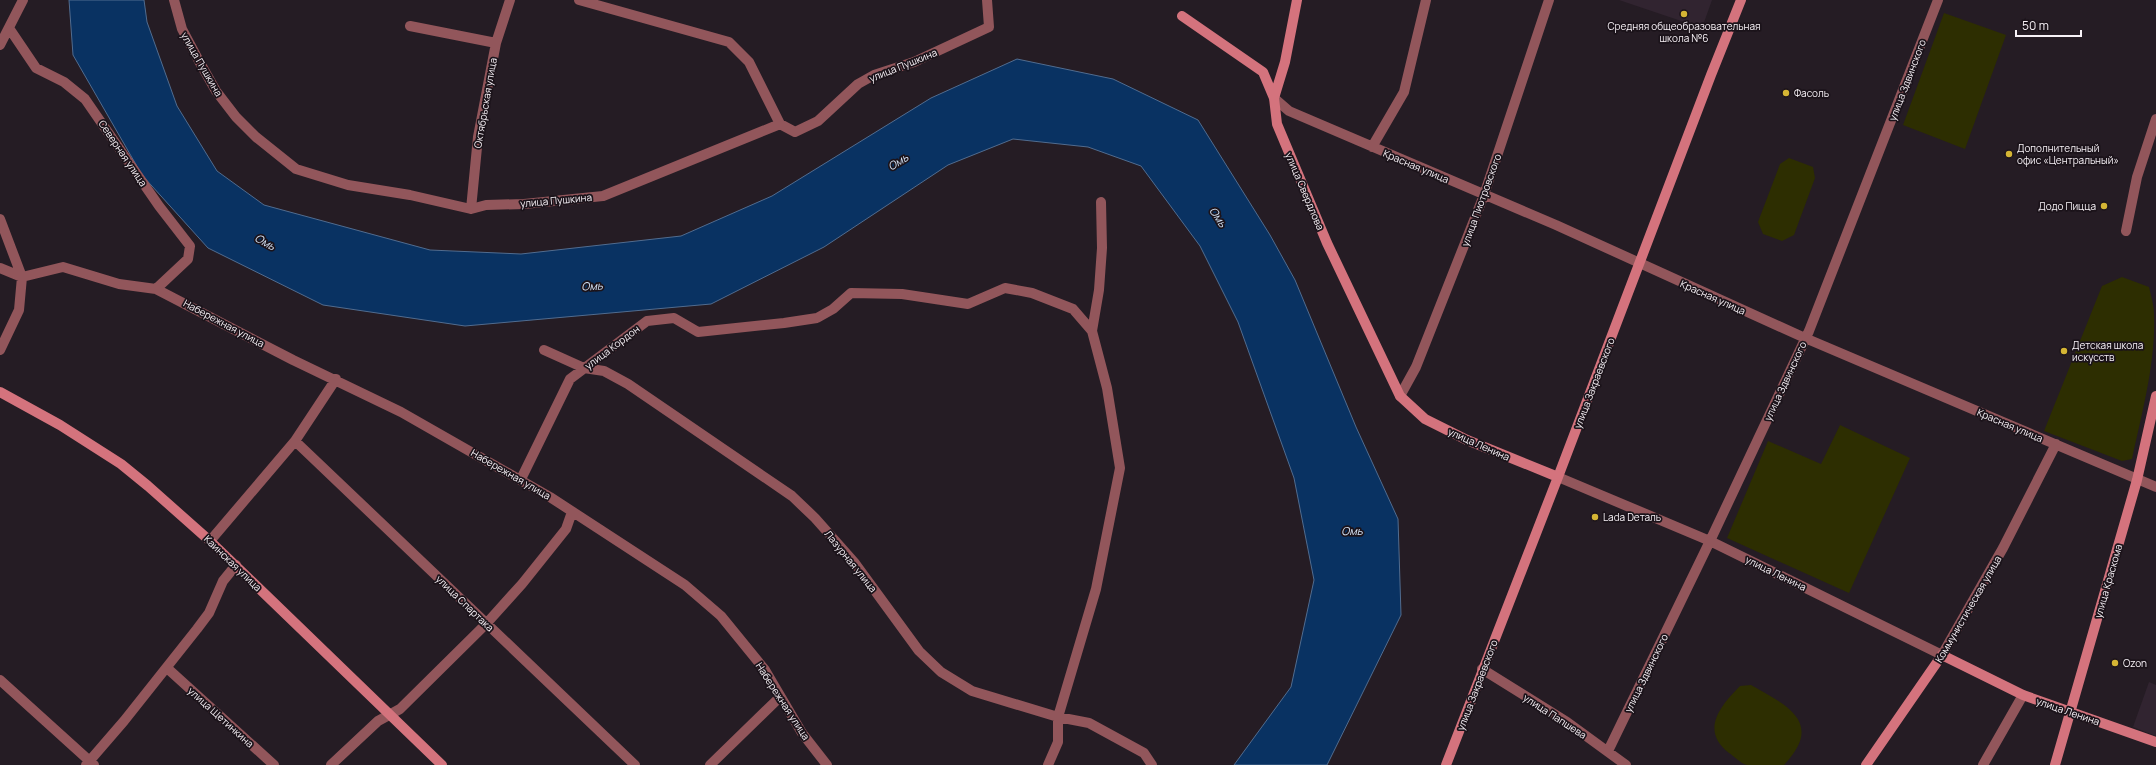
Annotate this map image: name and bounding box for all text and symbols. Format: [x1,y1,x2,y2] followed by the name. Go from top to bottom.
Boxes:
[1679,9,1689,19] marker: Средняя общеобразовательная школа №6
[2016,12,2081,38] scale bar
[2022,17,2049,34] text: 50 m
[1607,19,1761,45] place label: Средняя общеобразовательная школа №6
[178,29,226,99] street label: улица Пушкина
[1885,37,1929,123] street label: улица Здвинского
[867,45,939,85] street label: улица Пушкина
[470,57,500,149] street label: Октябрьская улица
[1794,86,1829,100] place label: Фасоль
[1781,88,1791,98] marker: Фасоль
[96,117,150,189] street label: Северная улица
[2017,141,2119,167] place label: Дополнительный офис «Центральный»
[1381,146,1451,186] street label: Красная улица
[885,149,912,174] water label: Омь
[2004,149,2014,159] marker: Дополнительный офис «Центральный»
[1282,150,1328,232] street label: улица Свердлова
[1458,152,1504,248] street label: улица Пиотровского
[519,190,593,210] street label: улица Пушкина
[2038,199,2096,213] place label: Додо Пицца
[2099,201,2109,211] marker: Додо Пицца
[1206,204,1231,231] water label: Омь
[252,230,279,254] water label: Омь
[1678,276,1748,318] street label: Красная улица
[581,277,604,294] water label: Омь
[181,296,267,350] street label: Набережная улица
[582,322,642,372] street label: улица Кордон
[1570,336,1618,430] street label: улица Закраевского
[2072,338,2143,364] place label: Детская школа искусств
[1760,339,1810,423] street label: улица Здвинского
[2059,346,2069,356] marker: Детская школа искусств
[1975,405,2045,445] street label: Красная улица
[1446,424,1512,464] street label: улица Ленина
[469,445,553,503] street label: Набережная улица
[1603,510,1661,524] place label: Lada Dеталь
[1590,512,1600,522] marker: Lada Dеталь
[1341,523,1364,538] water label: Омь
[822,527,880,595] street label: Лазурная улица
[201,532,265,594] street label: Каинская улица
[2091,542,2125,620] street label: улица Краскома
[1743,552,1809,594] street label: улица Ленина
[1932,553,2004,665] street label: Коммунистическая улица
[433,572,497,634] street label: улица Спартака
[1621,631,1671,715] street label: улица Здвинского
[1453,638,1501,732] street label: улица Закраевского
[2123,656,2147,670] place label: Ozon
[2110,658,2120,668] marker: Ozon
[753,659,813,743] street label: Набережная улица
[185,684,257,750] street label: улица Щетинкина
[1521,690,1589,742] street label: улица Папшева
[2034,694,2102,728] street label: улица Ленина

